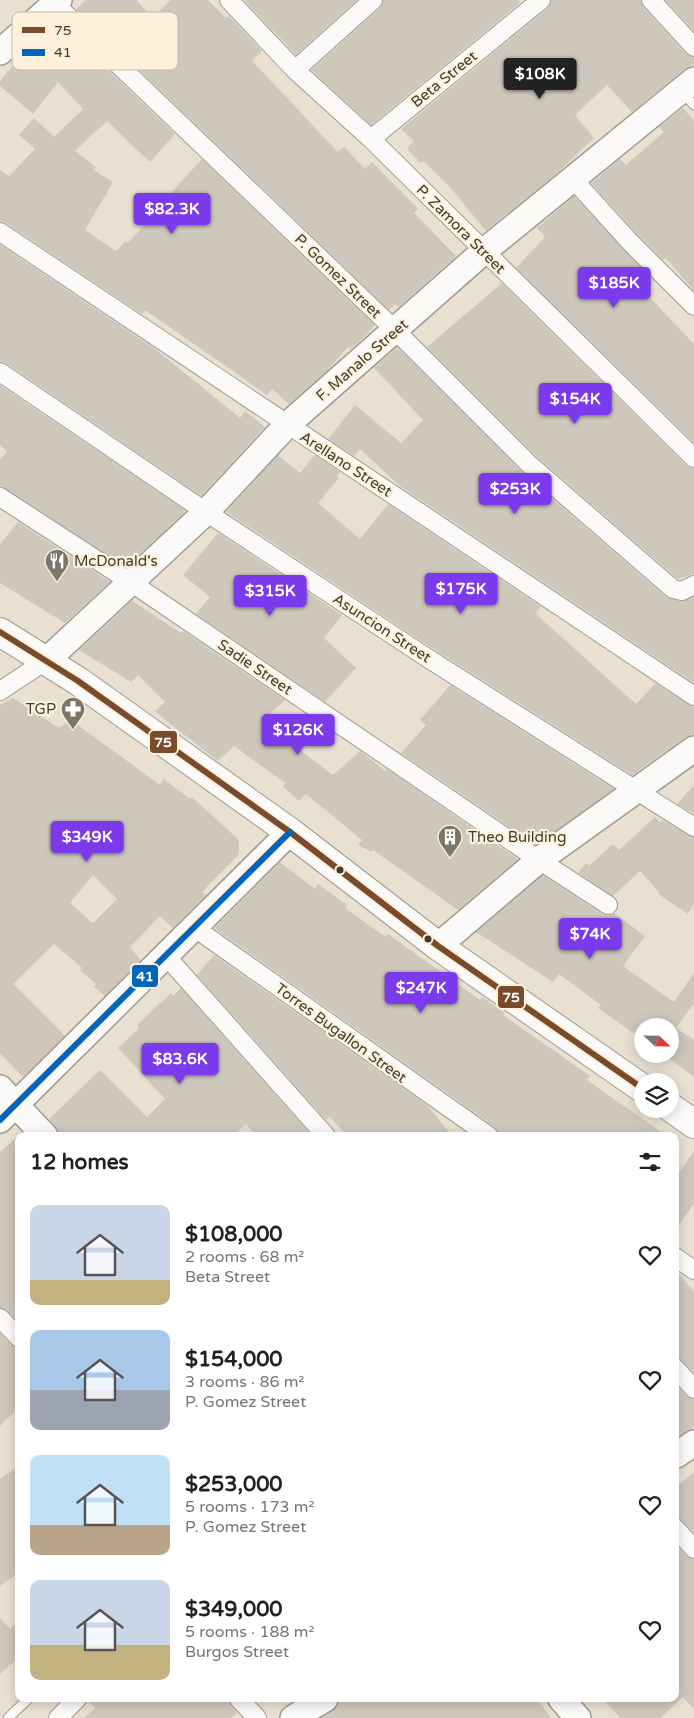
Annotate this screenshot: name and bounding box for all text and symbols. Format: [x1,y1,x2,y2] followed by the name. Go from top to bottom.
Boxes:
[12,12,178,70] legend
[54,22,72,39] text: 75
[54,44,72,61] text: 41
[407,47,481,111] street label: Beta Street
[505,58,575,100] pin: $108K
[515,64,565,84] text: $108K
[413,181,509,277] street label: P. Zamora Street
[131,192,213,235] pin: $82.3K
[145,199,199,219] text: $82.3K
[291,230,385,322] street label: P. Gomez Street
[579,266,649,309] pin: $185K
[589,273,639,293] text: $185K
[312,315,412,405] street label: F. Manalo Street
[540,382,610,425] pin: $154K
[550,389,600,409] text: $154K
[297,428,396,501] street label: Arellano Street
[480,472,550,515] pin: $253K
[490,479,540,499] text: $253K
[44,548,70,582] restaurant icon: McDonald's
[74,552,158,570] place label: McDonald's
[426,572,496,615] pin: $175K
[235,574,305,617] pin: $315K
[436,579,486,599] text: $175K
[245,581,295,601] text: $315K
[330,590,435,667] street label: Asuncion Street
[214,635,296,699] street label: Sadie Street
[60,696,86,730] pharmacy icon: TGP
[26,700,56,718] place label: TGP
[263,714,333,756] pin: $126K
[273,720,323,740] text: $126K
[149,730,178,754] line badge: 75
[154,734,172,751] text: 75
[52,820,122,863] pin: $349K
[437,824,463,858] building icon: Theo Building
[62,827,112,847] text: $349K
[468,828,566,846] place label: Theo Building
[335,865,345,875] unlabelled marker
[560,918,620,960] pin: $74K
[570,924,610,944] text: $74K
[423,934,433,944] unlabelled marker
[131,964,159,988] line badge: 41
[136,968,154,985] text: 41
[386,972,456,1014] pin: $247K
[396,978,446,998] text: $247K
[272,979,410,1087] street label: Torres Bugallon Street
[497,985,525,1009] line badge: 75
[502,989,520,1006] text: 75
[634,1018,679,1062] north arrow
[634,1018,679,1118] map controls
[139,1042,221,1085] pin: $83.6K
[153,1049,207,1069] text: $83.6K
[634,1073,679,1118] button: layers
[636,1148,664,1176] icon: filters
[30,1150,129,1175] text: 12 homes
[185,1222,283,1247] text: $108,000
[70,1225,130,1285] icon: home
[636,1241,664,1269] icon: heart
[185,1247,304,1267] text: 2 rooms · 68 m²
[185,1267,270,1287] text: Beta Street
[185,1347,283,1372] text: $154,000
[70,1350,130,1410] icon: home
[636,1366,664,1394] icon: heart
[185,1372,304,1392] text: 3 rooms · 86 m²
[185,1392,306,1412] text: P. Gomez Street
[185,1472,283,1497] text: $253,000
[70,1475,130,1535] icon: home
[636,1491,664,1519] icon: heart
[185,1497,314,1517] text: 5 rooms · 173 m²
[185,1517,306,1537] text: P. Gomez Street
[185,1597,283,1622] text: $349,000
[70,1600,130,1660] icon: home
[636,1616,664,1644] icon: heart
[185,1622,314,1642] text: 5 rooms · 188 m²
[185,1642,289,1662] text: Burgos Street

